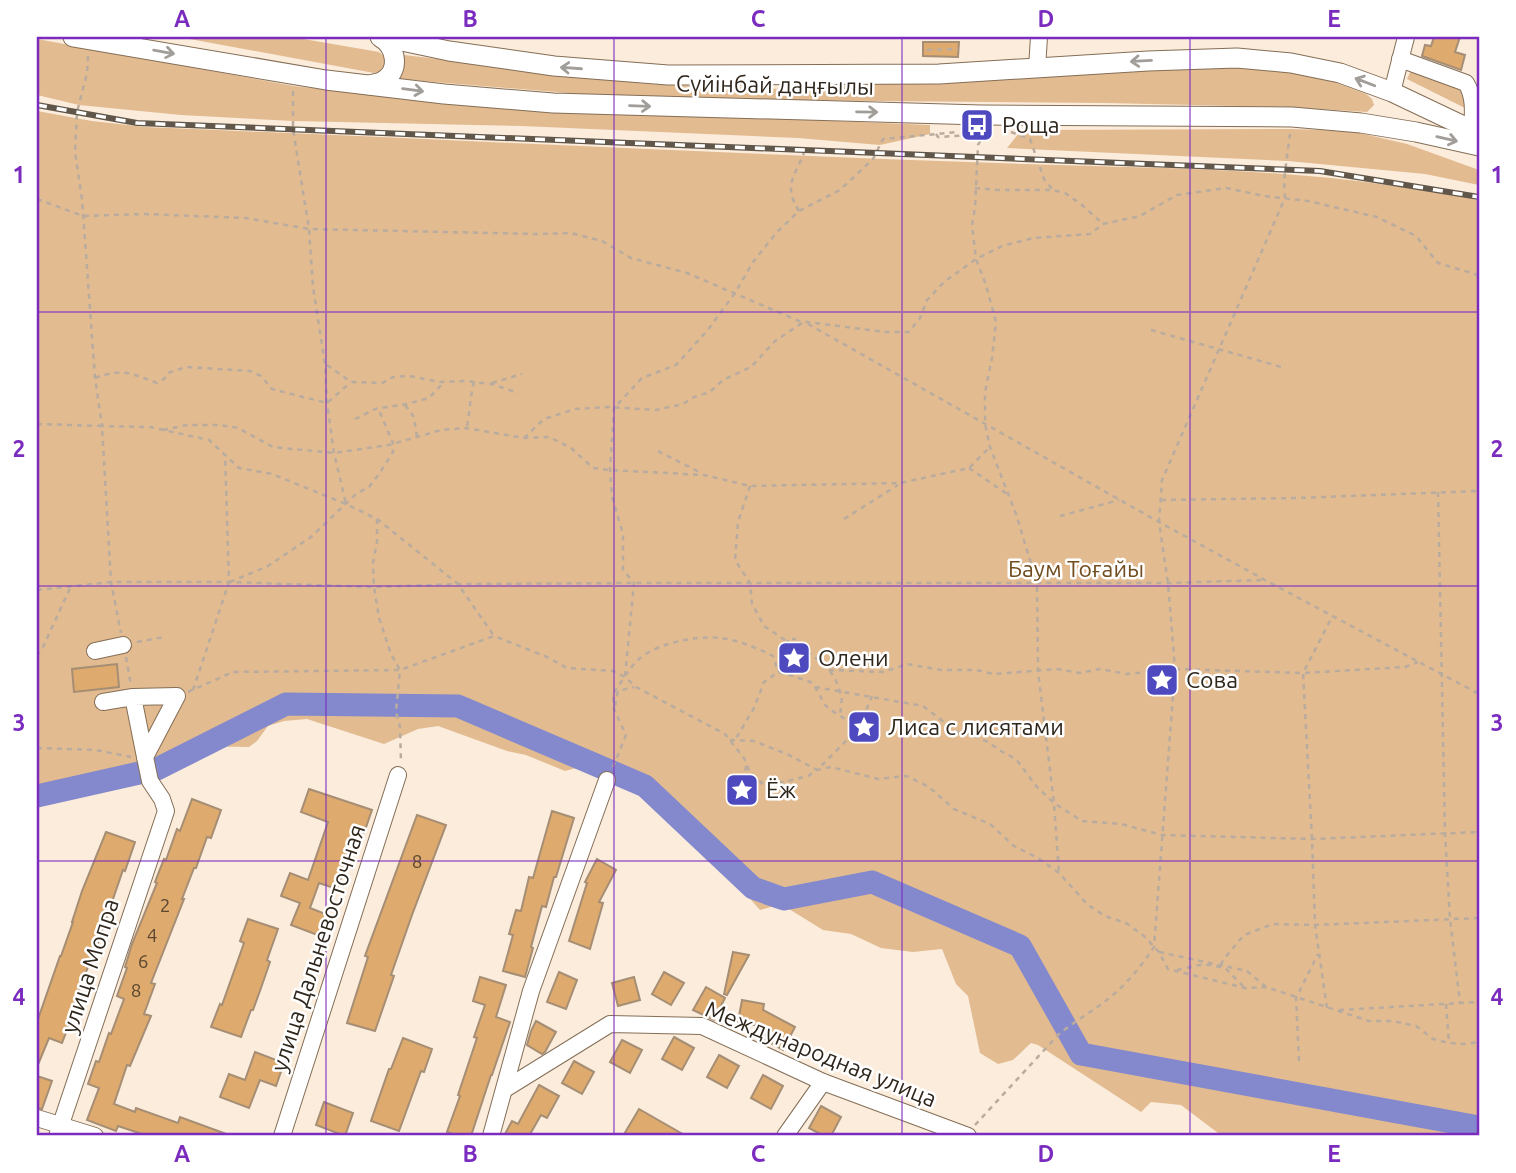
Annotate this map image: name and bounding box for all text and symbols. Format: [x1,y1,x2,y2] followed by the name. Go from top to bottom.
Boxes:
[174,6,190,31] text: A
[462,6,478,31] text: B
[751,6,766,31] text: C
[1038,6,1054,31] text: D
[1327,6,1341,31] text: E
[152,46,175,59] one-way arrow
[1130,55,1153,68] one-way arrow
[560,61,583,74] one-way arrow
[676,70,874,99] street label: Сүйінбай даңғылы
[1355,75,1377,87] one-way arrow
[401,84,424,97] one-way arrow
[628,99,651,113] one-way arrow
[856,105,879,119] one-way arrow
[958,106,996,144] bus stop icon: Роща
[1002,112,1060,137] place label: Роща
[1435,133,1458,147] one-way arrow
[13,162,25,187] text: 1
[1491,162,1503,187] text: 1
[13,436,25,461] text: 2
[1491,436,1503,461] text: 2
[1008,556,1144,581] park label: Баум Тоғайы
[775,639,813,677] place icon: Олени
[818,645,889,670] place label: Олени
[1143,661,1181,699] place icon: Сова
[1186,667,1238,692] place label: Сова
[845,708,883,746] place icon: Лиса с лисятами
[13,710,25,735] text: 3
[1491,710,1503,735] text: 3
[888,714,1064,739] place label: Лиса с лисятами
[723,771,761,809] place icon: Ёж
[766,777,796,802] place label: Ёж
[266,821,369,1074] street label: улица Дальневосточная
[412,850,422,872] house number: 8
[160,894,170,916] house number: 2
[56,895,123,1036] street label: улица Мопра
[147,924,157,946] house number: 4
[138,950,148,972] house number: 6
[131,979,141,1001] house number: 8
[13,984,26,1009] text: 4
[1491,984,1504,1009] text: 4
[702,996,940,1111] street label: Международная улица
[174,1141,190,1166] text: A
[462,1141,478,1166] text: B
[751,1141,766,1166] text: C
[1038,1141,1054,1166] text: D
[1327,1141,1341,1166] text: E

